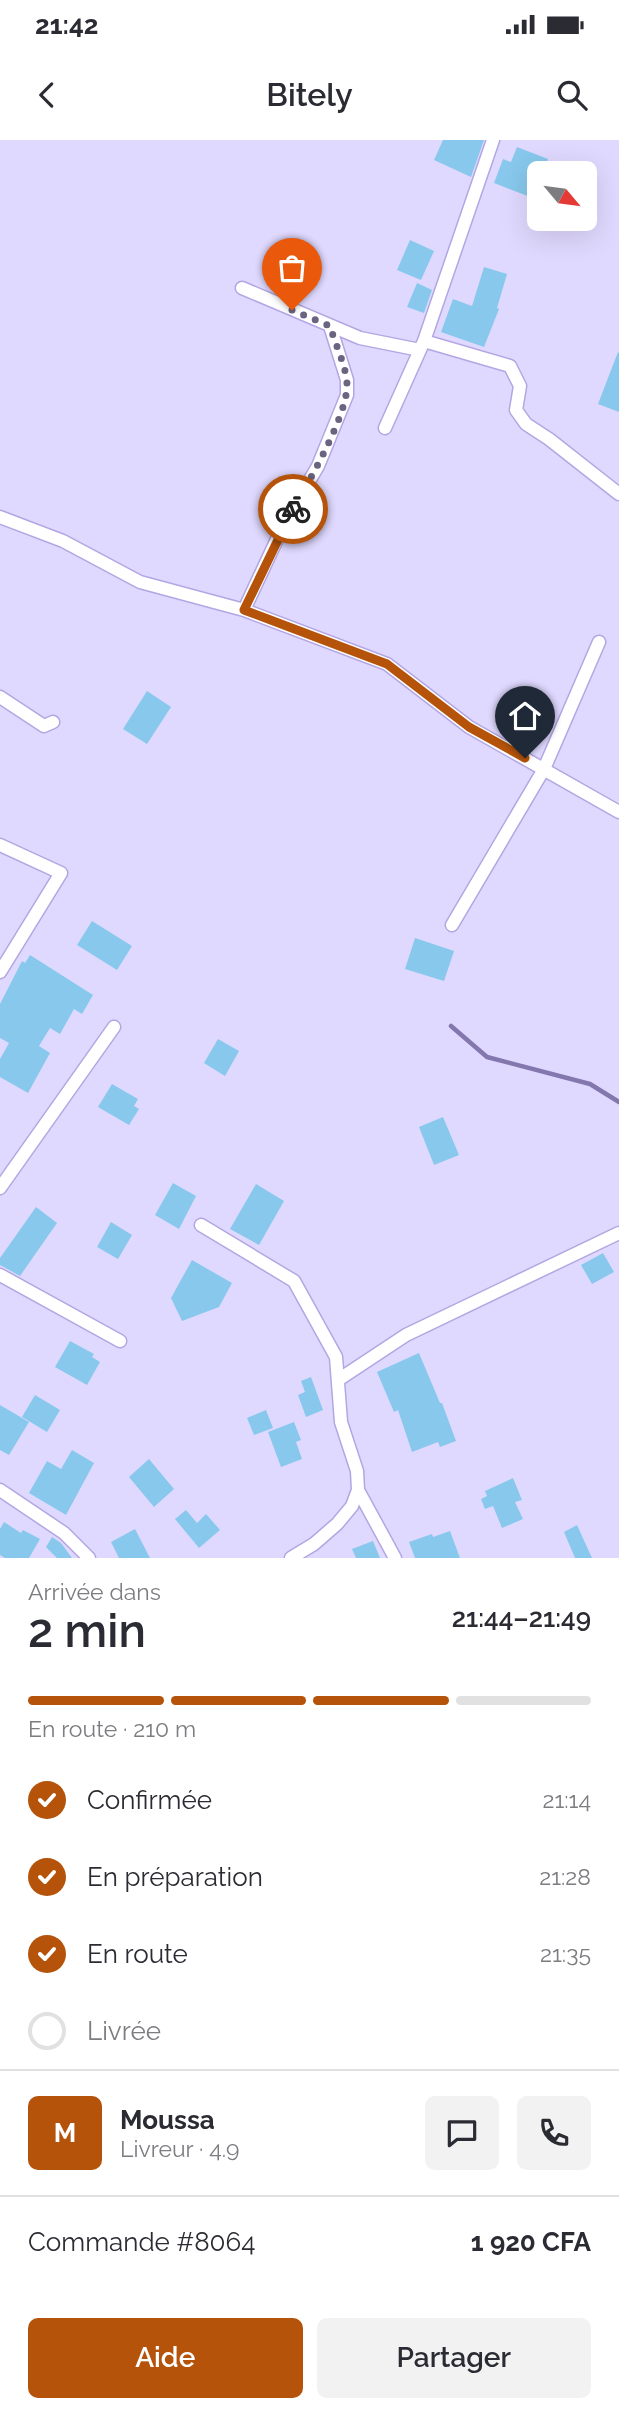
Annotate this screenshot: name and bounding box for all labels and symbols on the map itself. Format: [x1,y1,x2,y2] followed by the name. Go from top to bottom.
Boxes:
[527,161,597,231] north arrow
[262,238,322,310] pin
[258,474,328,544] courier
[495,686,555,758] pin

